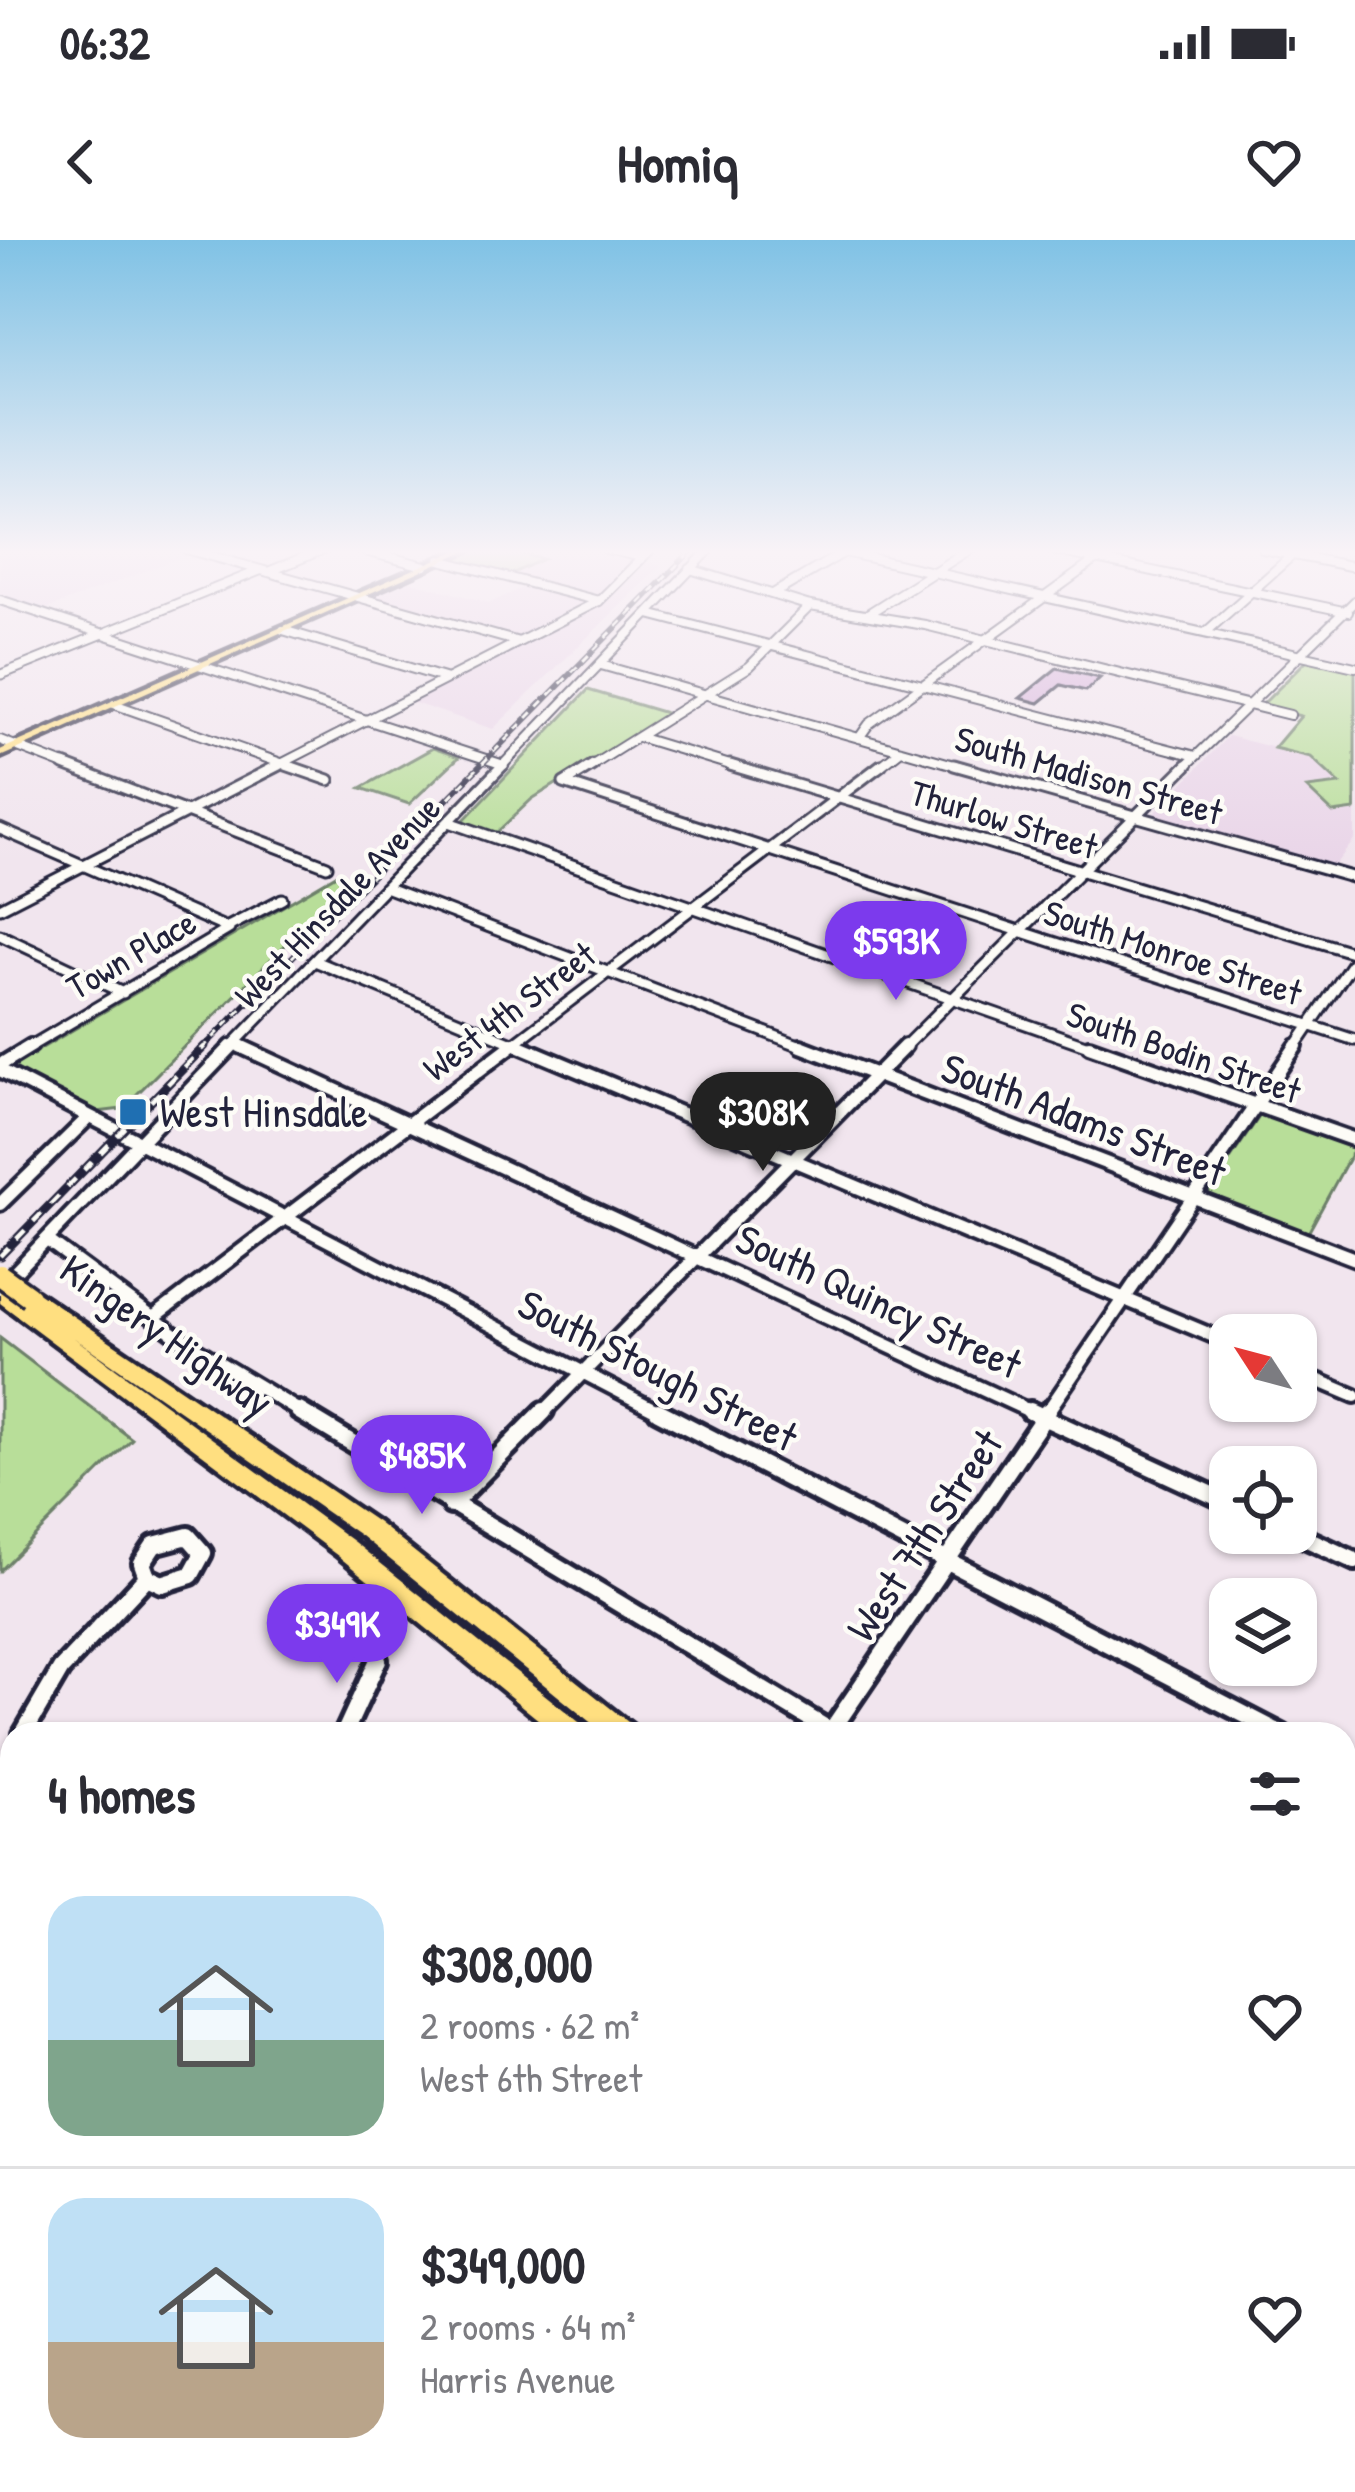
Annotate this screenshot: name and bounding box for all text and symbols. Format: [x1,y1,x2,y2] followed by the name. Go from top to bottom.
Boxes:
[60,12,150,73] text: 06:32
[617,126,738,199] text: Homiq
[48,129,114,195] icon: back
[1241,129,1307,195] icon: heart
[950,713,1229,836] street label: South Madison Street
[905,767,1104,870] street label: Thurlow Street
[223,784,451,1018] street label: West Hinsdale Avenue
[1038,887,1309,1016] street label: South Monroe Street
[57,897,204,1010] street label: Town Place
[812,901,980,1003] pin: $593K
[852,913,940,966] text: $593K
[412,929,605,1092] street label: West 4th Street
[1061,989,1308,1115] street label: South Bodin Street
[934,1038,1235,1199] street label: South Adams Street
[679,1072,847,1174] pin: $308K
[160,1083,368,1140] place label: West Hinsdale
[717,1084,809,1137] text: $308K
[117,1096,149,1128] marker: West Hinsdale
[727,1209,1032,1392] street label: South Quincy Street
[49,1240,285,1429] street label: Kingery Highway
[509,1275,808,1465] street label: South Stough Street
[1209,1314,1317,1422] north arrow
[1209,1314,1317,1686] map controls
[338,1415,506,1517] pin: $485K
[832,1418,1016,1651] street label: West 7th Street
[378,1427,466,1480] text: $485K
[1209,1446,1317,1554] button: locate
[1209,1578,1317,1686] button: layers
[253,1584,421,1686] pin: $349K
[294,1596,380,1649] text: $349K
[48,1760,195,1829] text: 4 homes
[1242,1761,1308,1827] icon: filters
[420,1929,592,1998] text: $308,000
[144,1944,288,2088] icon: home
[1242,1983,1308,2049] icon: heart
[420,1998,639,2051] text: 2 rooms · 62 m²
[420,2051,642,2104] text: West 6th Street
[420,2230,585,2299] text: $349,000
[144,2246,288,2390] icon: home
[1242,2285,1308,2351] icon: heart
[420,2299,636,2352] text: 2 rooms · 64 m²
[420,2352,615,2405] text: Harris Avenue

